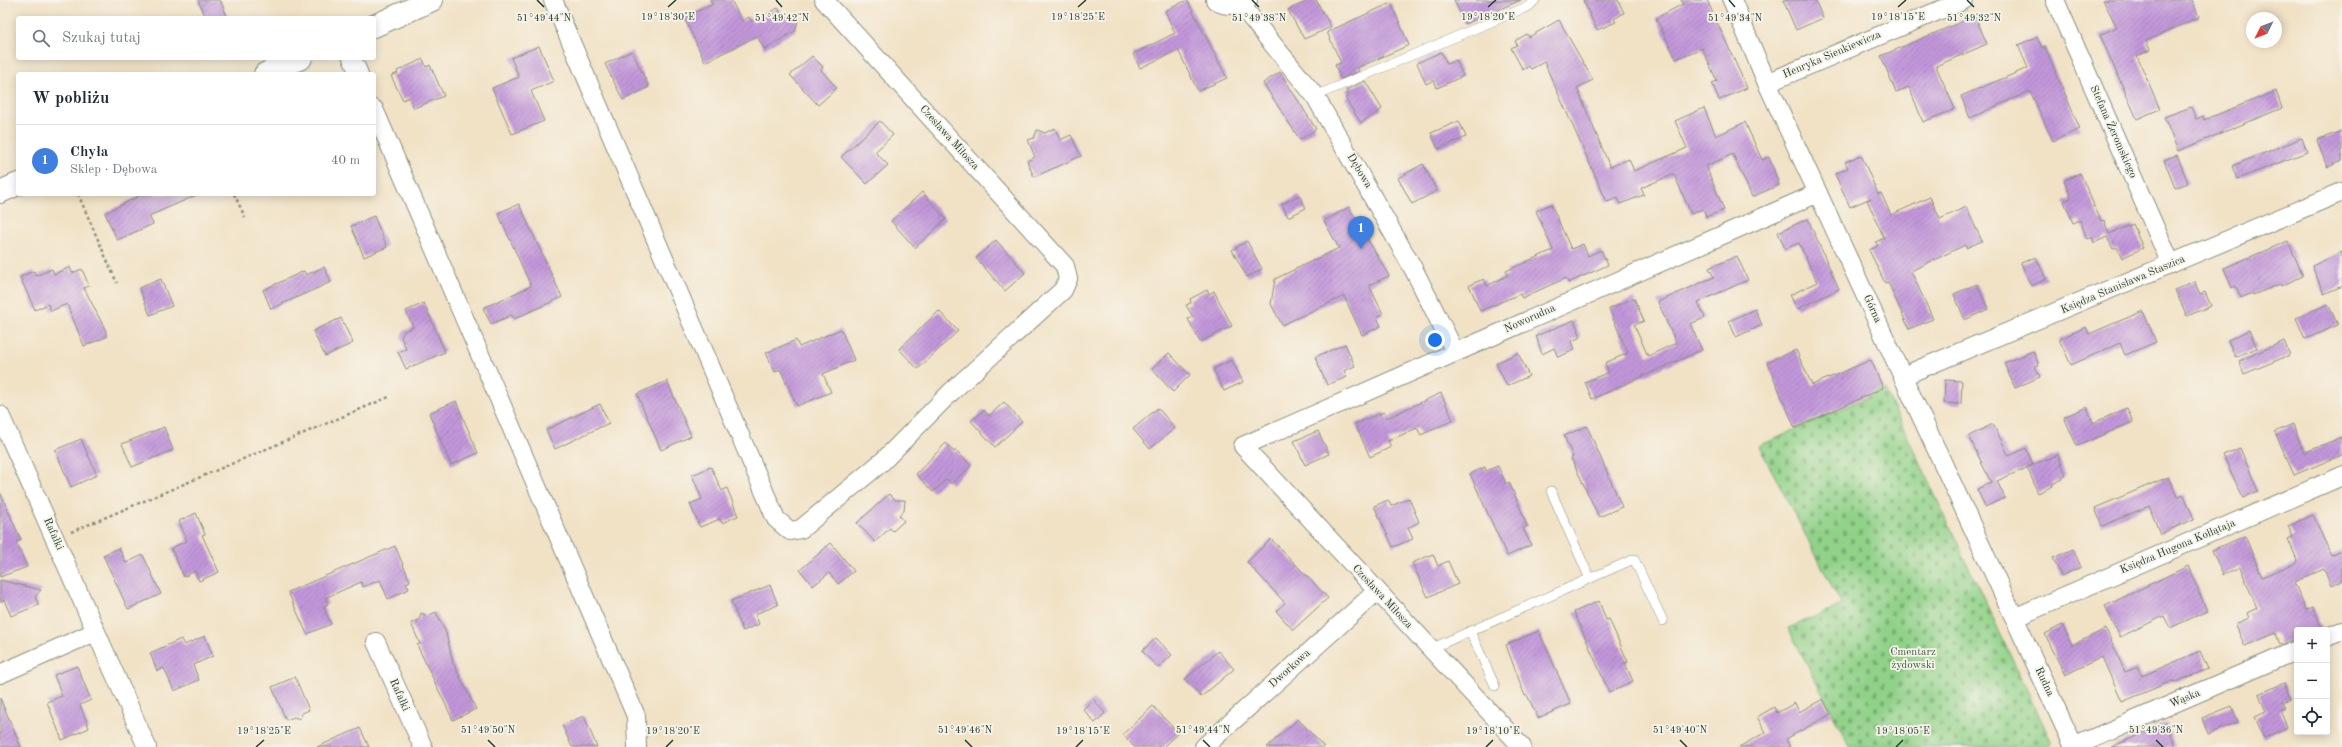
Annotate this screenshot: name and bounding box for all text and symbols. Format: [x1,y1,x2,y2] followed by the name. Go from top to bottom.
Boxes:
[641,12,695,22] text: 19°18'30"E
[1051,12,1105,22] text: 19°18'25"E
[1461,12,1515,22] text: 19°18'20"E
[1871,12,1925,22] text: 19°18'15"E
[2246,12,2282,48] north arrow
[517,13,572,23] text: 51°49'44"N
[755,13,810,23] text: 51°49'42"N
[1232,13,1287,23] text: 51°49'38"N
[1708,13,1763,23] text: 51°49'34"N
[1947,13,2002,23] text: 51°49'32"N
[16,16,376,60] search box
[30,27,52,49] icon: search
[1781,29,1883,81] street label: Henryka Sienkiewicza
[62,31,141,46] text: Szukaj tutaj
[2088,83,2140,180] street label: Stefana Żeromskiego
[32,90,109,107] text: W pobliżu
[917,104,981,173] street label: Czesława Miłosza
[70,145,108,160] text: Chyła
[1344,152,1374,191] street label: Dębowa
[41,154,49,167] text: 1
[331,154,360,167] text: 40 m
[70,163,157,176] text: Sklep · Dębowa
[1348,216,1374,249] pin: 1
[2059,254,2187,316] street label: Księdza Stanisława Staszica
[1861,293,1883,325] street label: Górna
[1503,303,1558,335] street label: Noworudna
[1425,330,1445,350] your location
[41,516,65,552] street label: Rafałki
[2119,517,2238,576] street label: Księdza Hugona Kołłątaja
[1350,563,1415,631] street label: Czesława Miłosza
[2294,627,2330,735] map controls
[2294,627,2330,663] button: +
[1267,647,1313,690] street label: Dworkowa
[1890,647,1936,671] park label: Cmentarz żydowski
[2294,663,2330,699] button: −
[2032,666,2056,699] street label: Rudna
[387,677,411,713] street label: Rafałki
[2168,687,2203,710] street label: Wąska
[2294,699,2330,735] button: locate
[461,725,516,735] text: 51°49'50"N
[938,725,993,735] text: 51°49'46"N
[1176,725,1231,735] text: 51°49'44"N
[1653,725,1708,735] text: 51°49'40"N
[2129,725,2184,735] text: 51°49'36"N
[237,726,291,736] text: 19°18'25"E
[646,726,700,736] text: 19°18'20"E
[1056,726,1110,736] text: 19°18'15"E
[1466,726,1520,736] text: 19°18'10"E
[1876,726,1930,736] text: 19°18'05"E

